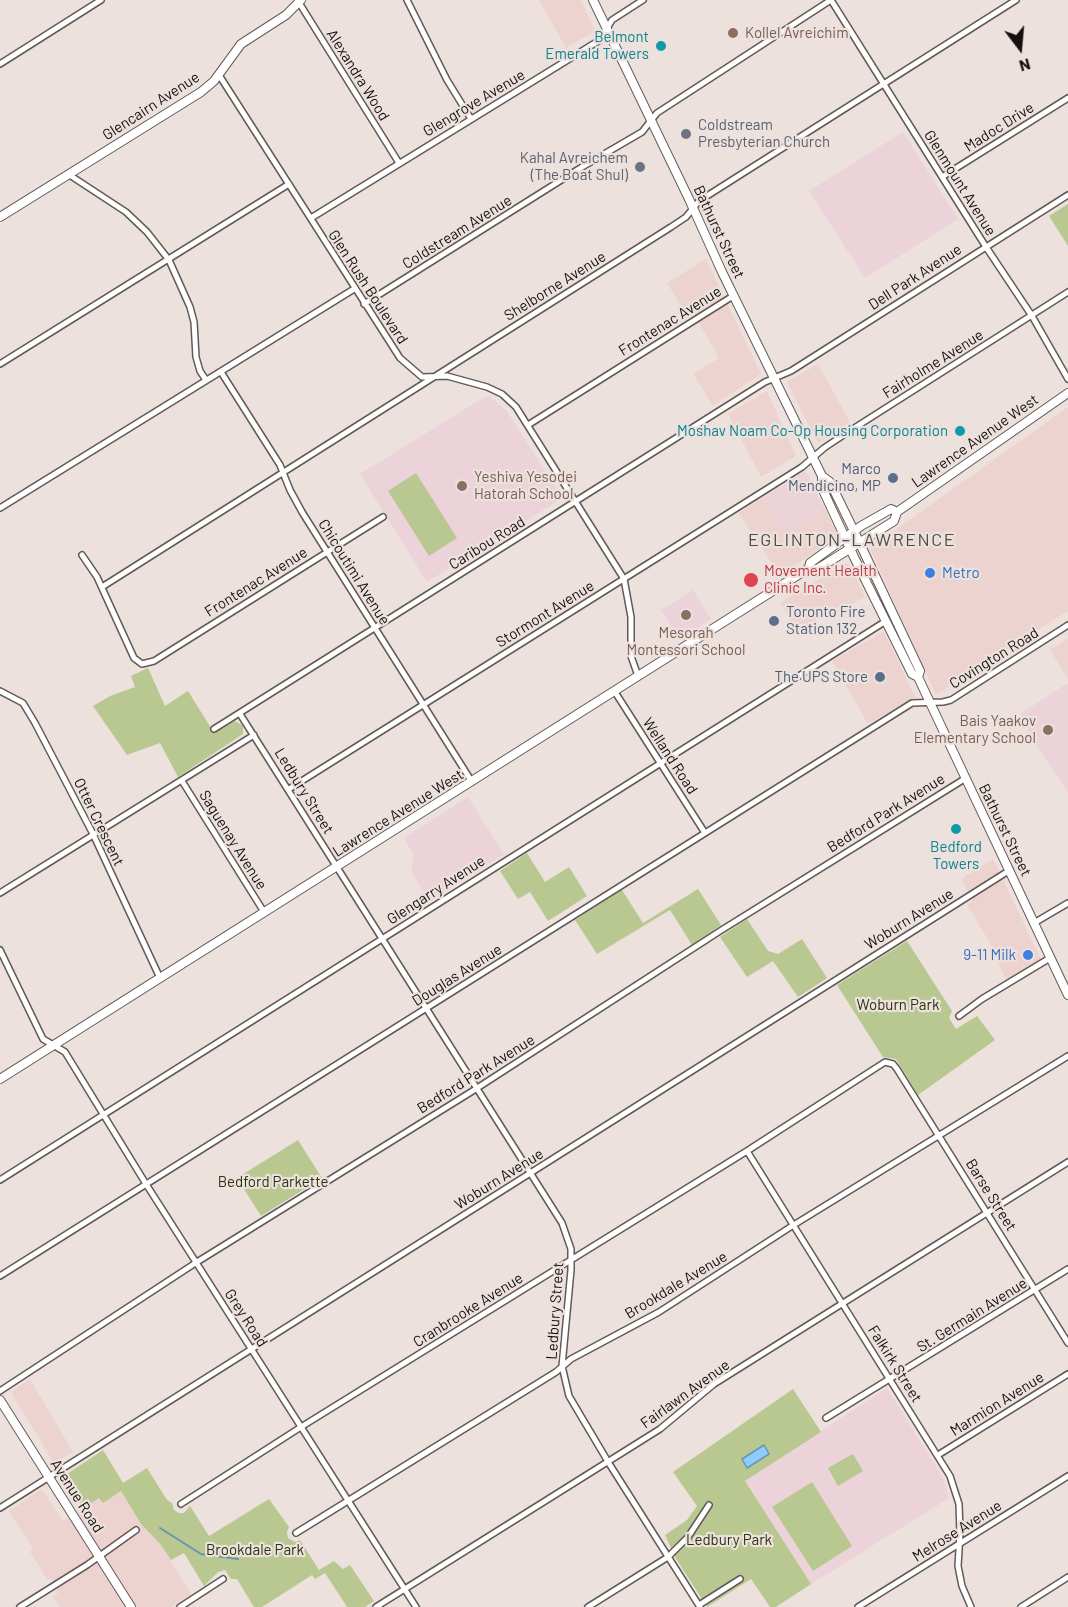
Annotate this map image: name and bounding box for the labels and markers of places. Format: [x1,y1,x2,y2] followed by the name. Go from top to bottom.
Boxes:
[745,24,849,42] place label: Kollel Avreichim
[726,26,740,40] marker: Kollel Avreichim
[545,28,649,63] place label: Belmont Emerald Towers
[654,39,668,53] marker: Belmont Emerald Towers
[698,116,830,151] place label: Coldstream Presbyterian Church
[679,127,693,141] marker: Coldstream Presbyterian Church
[520,149,628,184] place label: Kahal Avreichem (The Boat Shul)
[633,160,647,174] marker: Kahal Avreichem (The Boat Shul)
[677,422,948,440] place label: Moshav Noam Co-Op Housing Corporation
[953,424,967,438] marker: Moshav Noam Co-Op Housing Corporation
[788,460,881,495] place label: Marco Mendicino, MP
[474,468,577,503] place label: Yeshiva Yesodei Hatorah School
[886,471,900,485] marker: Marco Mendicino, MP
[455,479,469,493] marker: Yeshiva Yesodei Hatorah School
[764,562,877,597] place label: Movement Health Clinic Inc.
[942,564,980,582] place label: Metro
[923,566,937,580] marker: Metro
[742,571,760,589] marker: Movement Health Clinic Inc.
[786,603,865,638] place label: Toronto Fire Station 132
[679,608,693,622] marker: Mesorah Montessori School
[767,614,781,628] marker: Toronto Fire Station 132
[626,624,746,659] place label: Mesorah Montessori School
[775,668,868,686] place label: The UPS Store
[873,670,887,684] marker: The UPS Store
[914,712,1036,747] place label: Bais Yaakov Elementary School
[1041,723,1055,737] marker: Bais Yaakov Elementary School
[949,822,963,836] marker: Bedford Towers
[930,838,982,873] place label: Bedford Towers
[963,946,1016,964] place label: 9-11 Milk
[1021,948,1035,962] marker: 9-11 Milk

